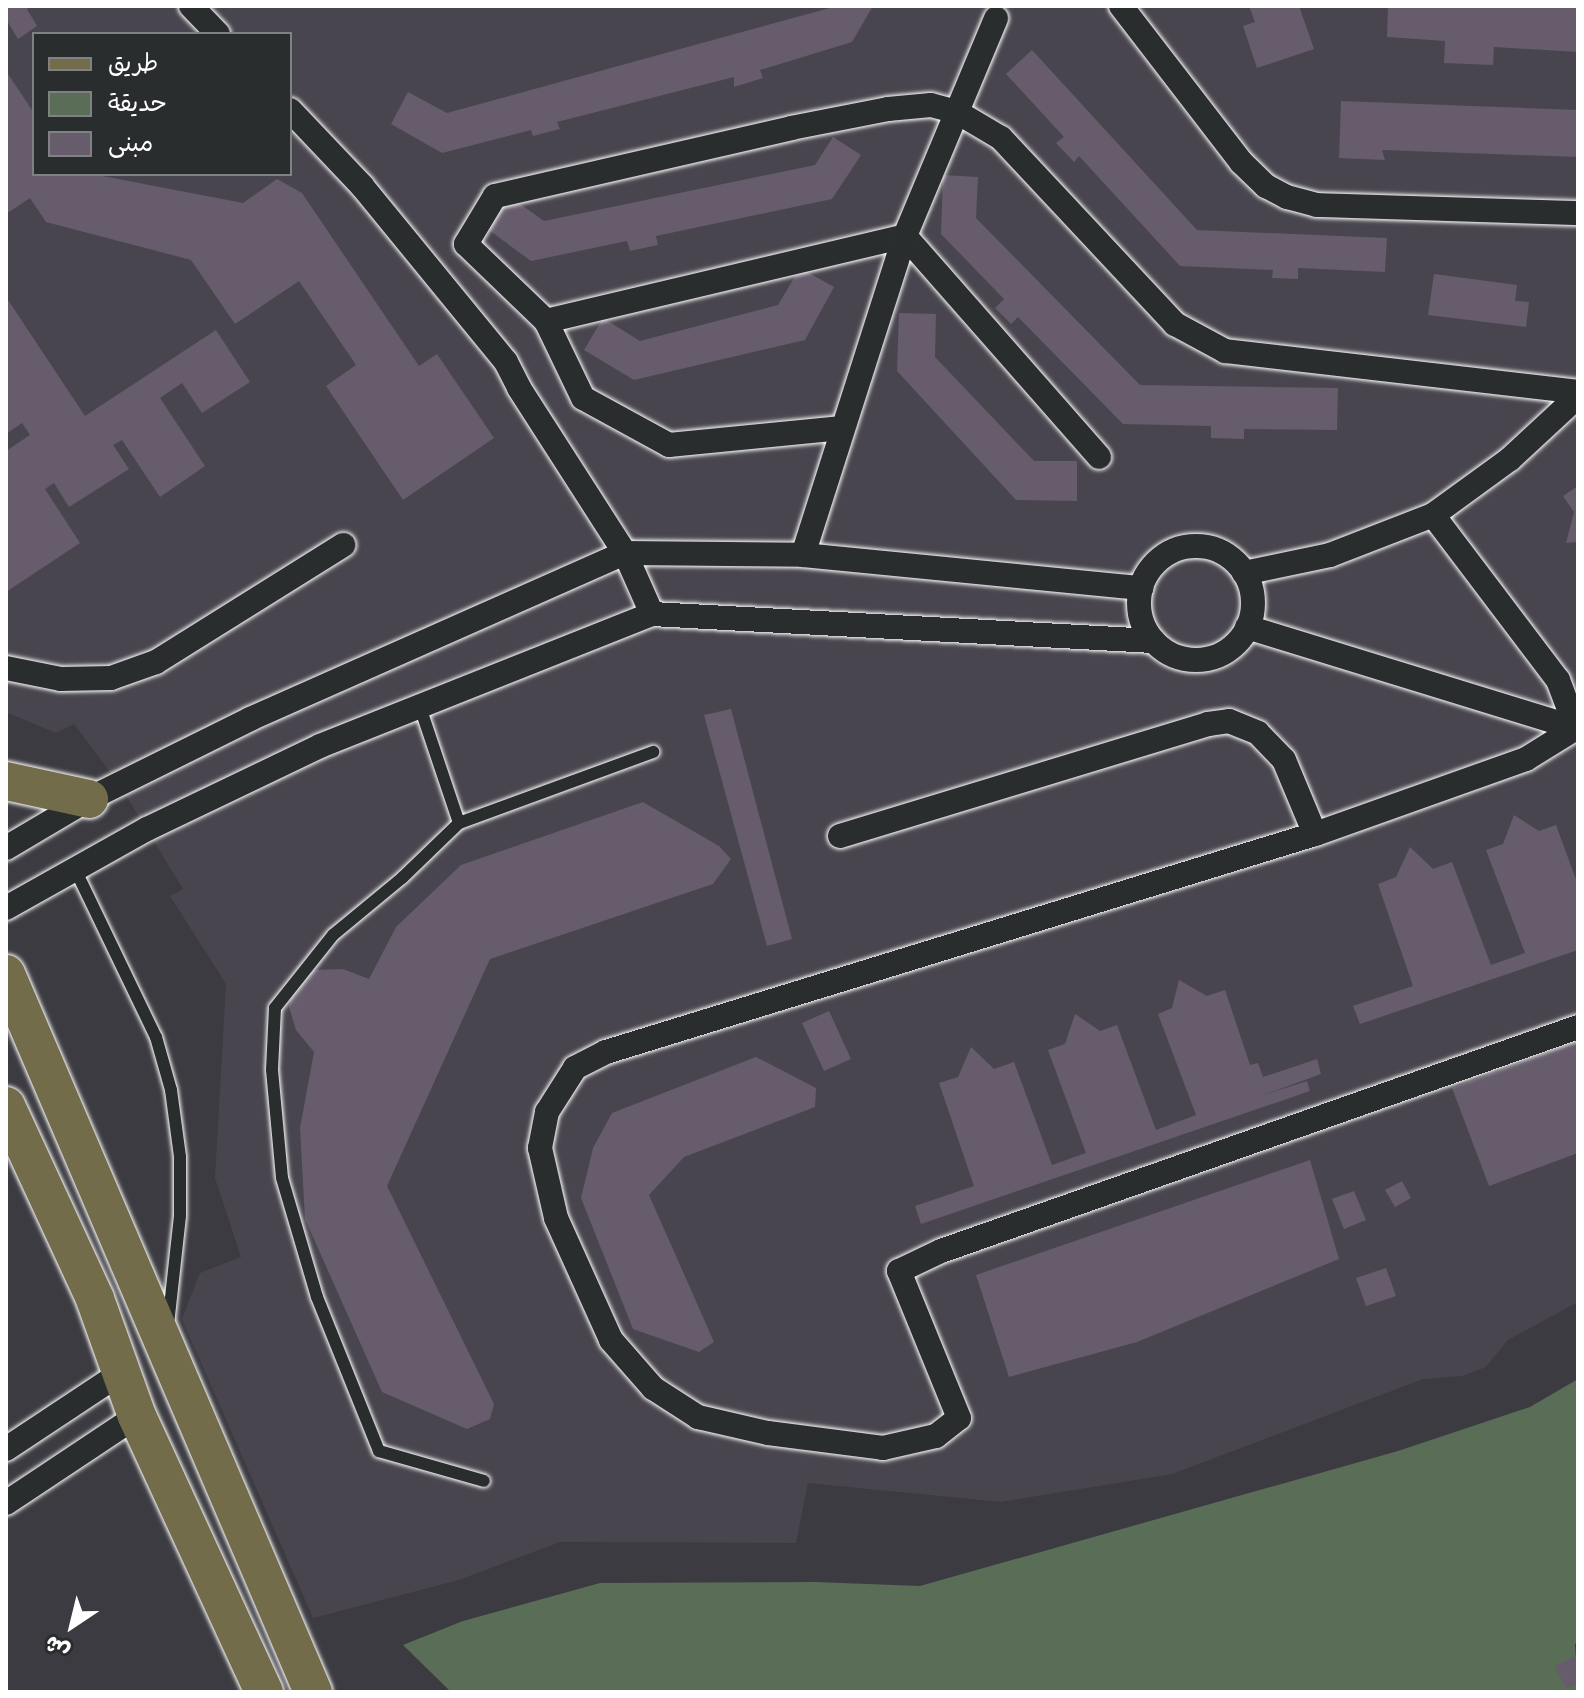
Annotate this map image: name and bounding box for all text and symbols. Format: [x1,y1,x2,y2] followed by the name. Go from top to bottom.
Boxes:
[32,32,292,176] legend
[108,45,158,84] text: طريق
[108,85,167,124] text: حديقة
[108,125,153,164] text: مبنى
[32,1586,112,1666] north arrow
[38,1625,78,1667] text: ش

